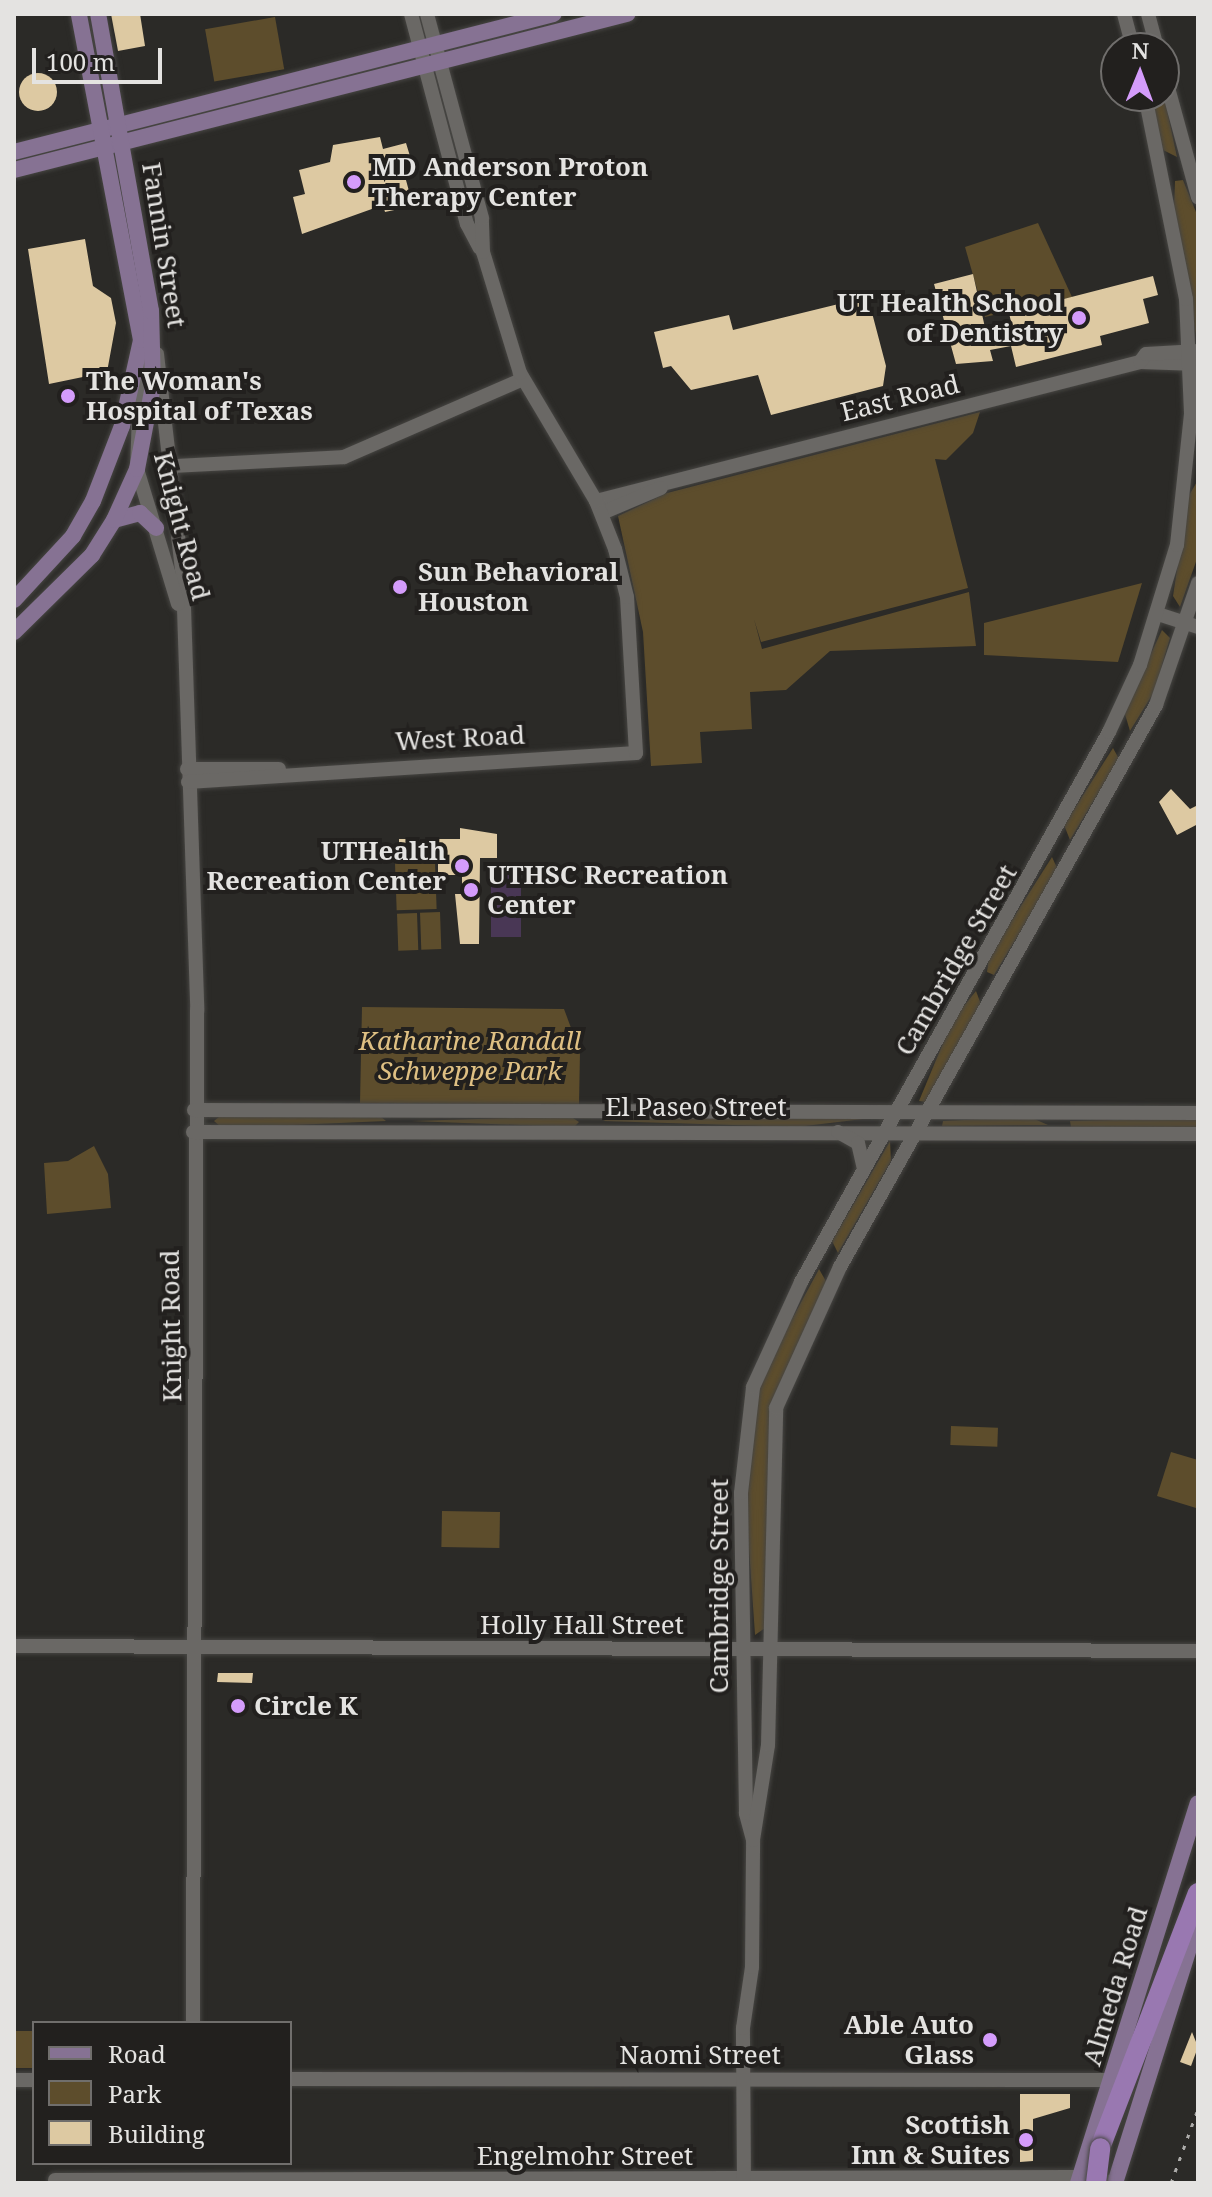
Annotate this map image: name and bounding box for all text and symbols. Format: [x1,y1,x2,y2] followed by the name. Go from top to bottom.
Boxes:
[36,32,166,82] scale bar
[1100,32,1180,112] north arrow
[1131,35,1149,65] text: N
[46,45,115,78] text: 100 m
[372,151,648,212] place label: MD Anderson Proton Therapy Center
[136,160,192,330] street label: Fannin Street
[343,171,365,193] marker: MD Anderson Proton Therapy Center
[837,287,1063,348] place label: UT Health School of Dentistry
[1070,309,1088,327] marker: UT Health School of Dentistry
[86,365,313,426] place label: The Woman's Hospital of Texas
[837,368,963,428] street label: East Road
[57,385,79,407] marker: The Woman's Hospital of Texas
[147,448,217,604] street label: Knight Road
[418,556,618,618] place label: Sun Behavioral Houston
[389,576,411,598] marker: Sun Behavioral Houston
[394,719,526,757] street label: West Road
[206,835,446,896] place label: UTHealth Recreation Center
[453,857,471,875] marker: UTHealth Recreation Center
[487,859,728,920] place label: UTHSC Recreation Center
[889,859,1023,1061] street label: Cambridge Street
[462,881,480,899] marker: UTHSC Recreation Center
[359,1025,581,1086] park label: Katharine Randall Schweppe Park
[605,1091,787,1123] street label: El Paseo Street
[154,1250,188,1402] street label: Knight Road
[703,1479,735,1693] street label: Cambridge Street
[480,1609,684,1641] street label: Holly Hall Street
[254,1690,358,1722] place label: Circle K
[229,1697,247,1715] marker: Circle K
[1076,1903,1154,2069] street label: Almeda Road
[844,2009,974,2070] place label: Able Auto Glass
[32,2021,292,2165] legend
[981,2031,999,2049] marker: Able Auto Glass
[108,2037,166,2070] text: Road
[619,2039,781,2071] street label: Naomi Street
[108,2077,161,2110] text: Park
[851,2109,1010,2170] place label: Scottish Inn & Suites
[108,2117,205,2150] text: Building
[1017,2131,1035,2149] marker: Scottish Inn & Suites
[477,2140,693,2172] street label: Engelmohr Street

